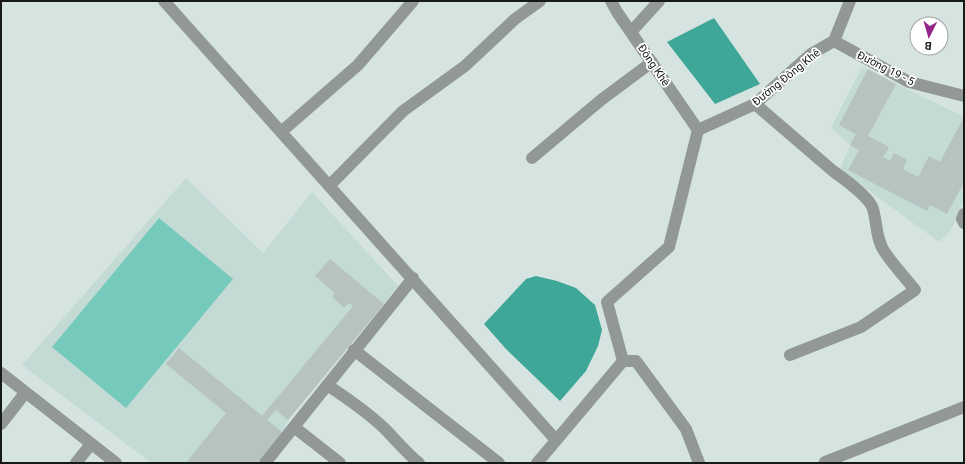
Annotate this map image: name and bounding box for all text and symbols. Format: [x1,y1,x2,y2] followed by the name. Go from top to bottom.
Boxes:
[909,16,949,56] north arrow
[924,39,932,52] text: B
[635,42,672,89] street label: Đông Khê
[750,46,823,109] street label: Đường Đông Khê
[855,48,917,88] street label: Đường 19 - 5

